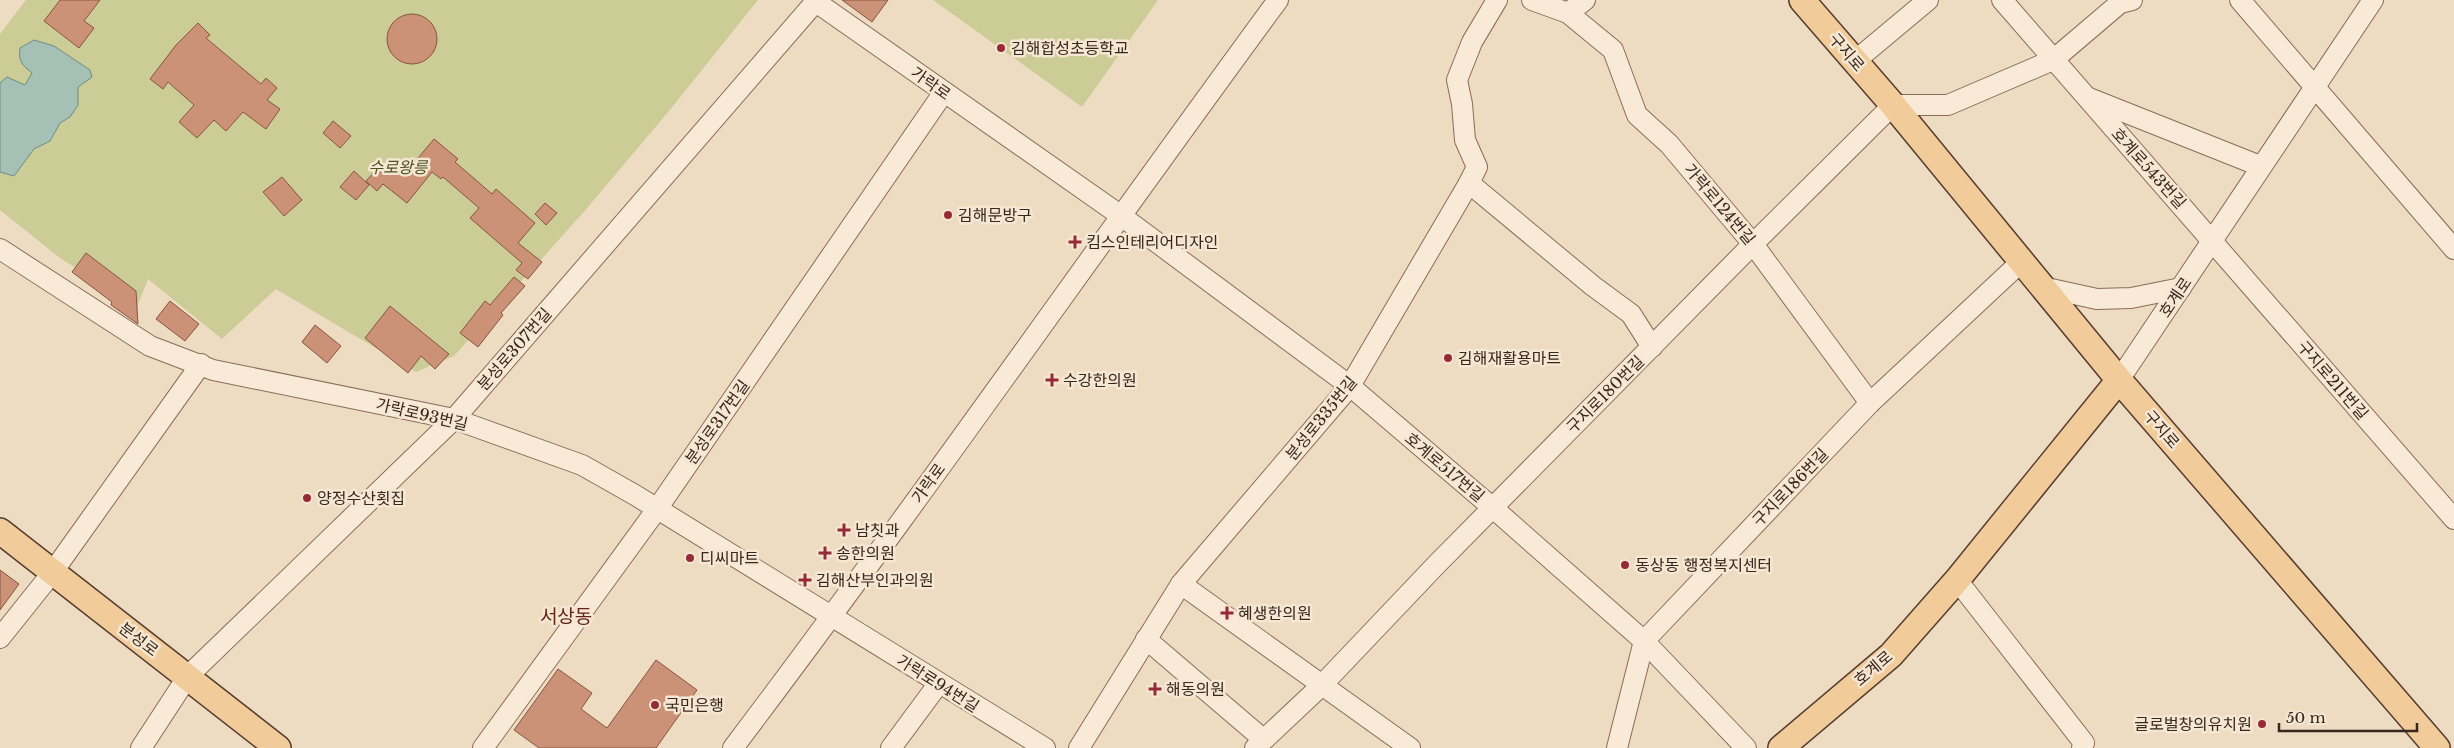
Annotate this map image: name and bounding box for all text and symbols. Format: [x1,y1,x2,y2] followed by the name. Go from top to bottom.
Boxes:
[1825,29,1869,75] street label: 구지로
[1011,38,1129,58] place label: 김해합성초등학교
[995,42,1007,54] marker: 김해합성초등학교
[907,62,955,104] street label: 가락로
[2107,123,2191,213] street label: 호계로543번길
[369,157,429,177] park label: 수로왕릉
[1680,159,1760,249] street label: 가락로124번길
[958,205,1032,225] place label: 김해문방구
[942,209,954,221] marker: 김해문방구
[1086,232,1218,252] place label: 킴스인테리어디자인
[1068,235,1082,249] marker: 킴스인테리어디자인
[2154,273,2196,321] street label: 호계로
[473,304,555,394] street label: 분성로307번길
[2293,337,2373,423] street label: 구지로211번길
[1458,348,1561,368] place label: 김해재활용마트
[1562,351,1648,437] street label: 구지로180번길
[1442,352,1454,364] marker: 김해재활용마트
[1063,370,1137,390] place label: 수강한의원
[1281,372,1361,464] street label: 분성로335번길
[1045,373,1059,387] marker: 수강한의원
[681,376,753,468] street label: 분성로317번길
[374,394,470,434] street label: 가락로93번길
[2140,406,2184,452] street label: 구지로
[1401,428,1489,506] street label: 호계로517번길
[1748,444,1832,530] street label: 구지로186번길
[907,459,949,507] street label: 가락로
[317,488,405,508] place label: 양정수산횟집
[301,492,313,504] marker: 양정수산횟집
[855,520,899,540] place label: 남칫과
[837,523,851,537] marker: 남칫과
[836,543,895,563] place label: 송한의원
[818,546,832,560] marker: 송한의원
[700,548,759,568] place label: 디씨마트
[684,552,696,564] marker: 디씨마트
[1635,555,1772,575] place label: 동상동 행정복지센터
[1619,559,1631,571] marker: 동상동 행정복지센터
[816,570,934,590] place label: 김해산부인과의원
[798,573,812,587] marker: 김해산부인과의원
[1238,603,1312,623] place label: 혜생한의원
[540,605,592,628] district label: 서상동
[1220,606,1234,620] marker: 혜생한의원
[115,618,163,660] street label: 분성로
[1850,646,1897,690] street label: 호계로
[893,650,983,716] street label: 가락로94번길
[1166,679,1225,699] place label: 해동의원
[1148,682,1162,696] marker: 해동의원
[665,695,724,715] place label: 국민은행
[649,699,661,711] marker: 국민은행
[2279,700,2416,732] scale bar
[2286,708,2326,727] text: 50 m
[2134,714,2252,734] place label: 글로벌창의유치원
[2256,718,2268,730] marker: 글로벌창의유치원

